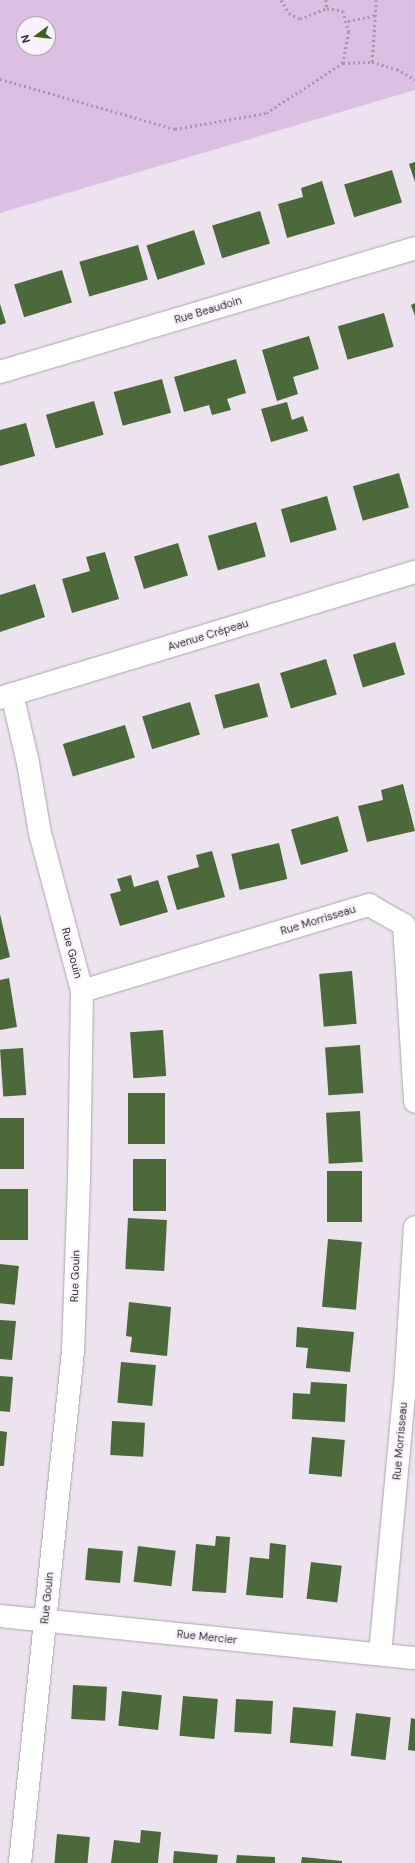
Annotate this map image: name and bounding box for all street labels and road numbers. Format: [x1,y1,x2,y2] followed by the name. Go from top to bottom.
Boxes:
[173,294,243,326] street label: Rue Beaudoin
[166,616,250,654] street label: Avenue Crépeau
[279,902,357,938] street label: Rue Morrisseau
[59,926,85,980] street label: Rue Gouin
[67,1250,83,1302] street label: Rue Gouin
[390,1402,410,1480] street label: Rue Morrisseau
[38,1571,56,1625] street label: Rue Gouin
[176,1627,238,1647] street label: Rue Mercier

